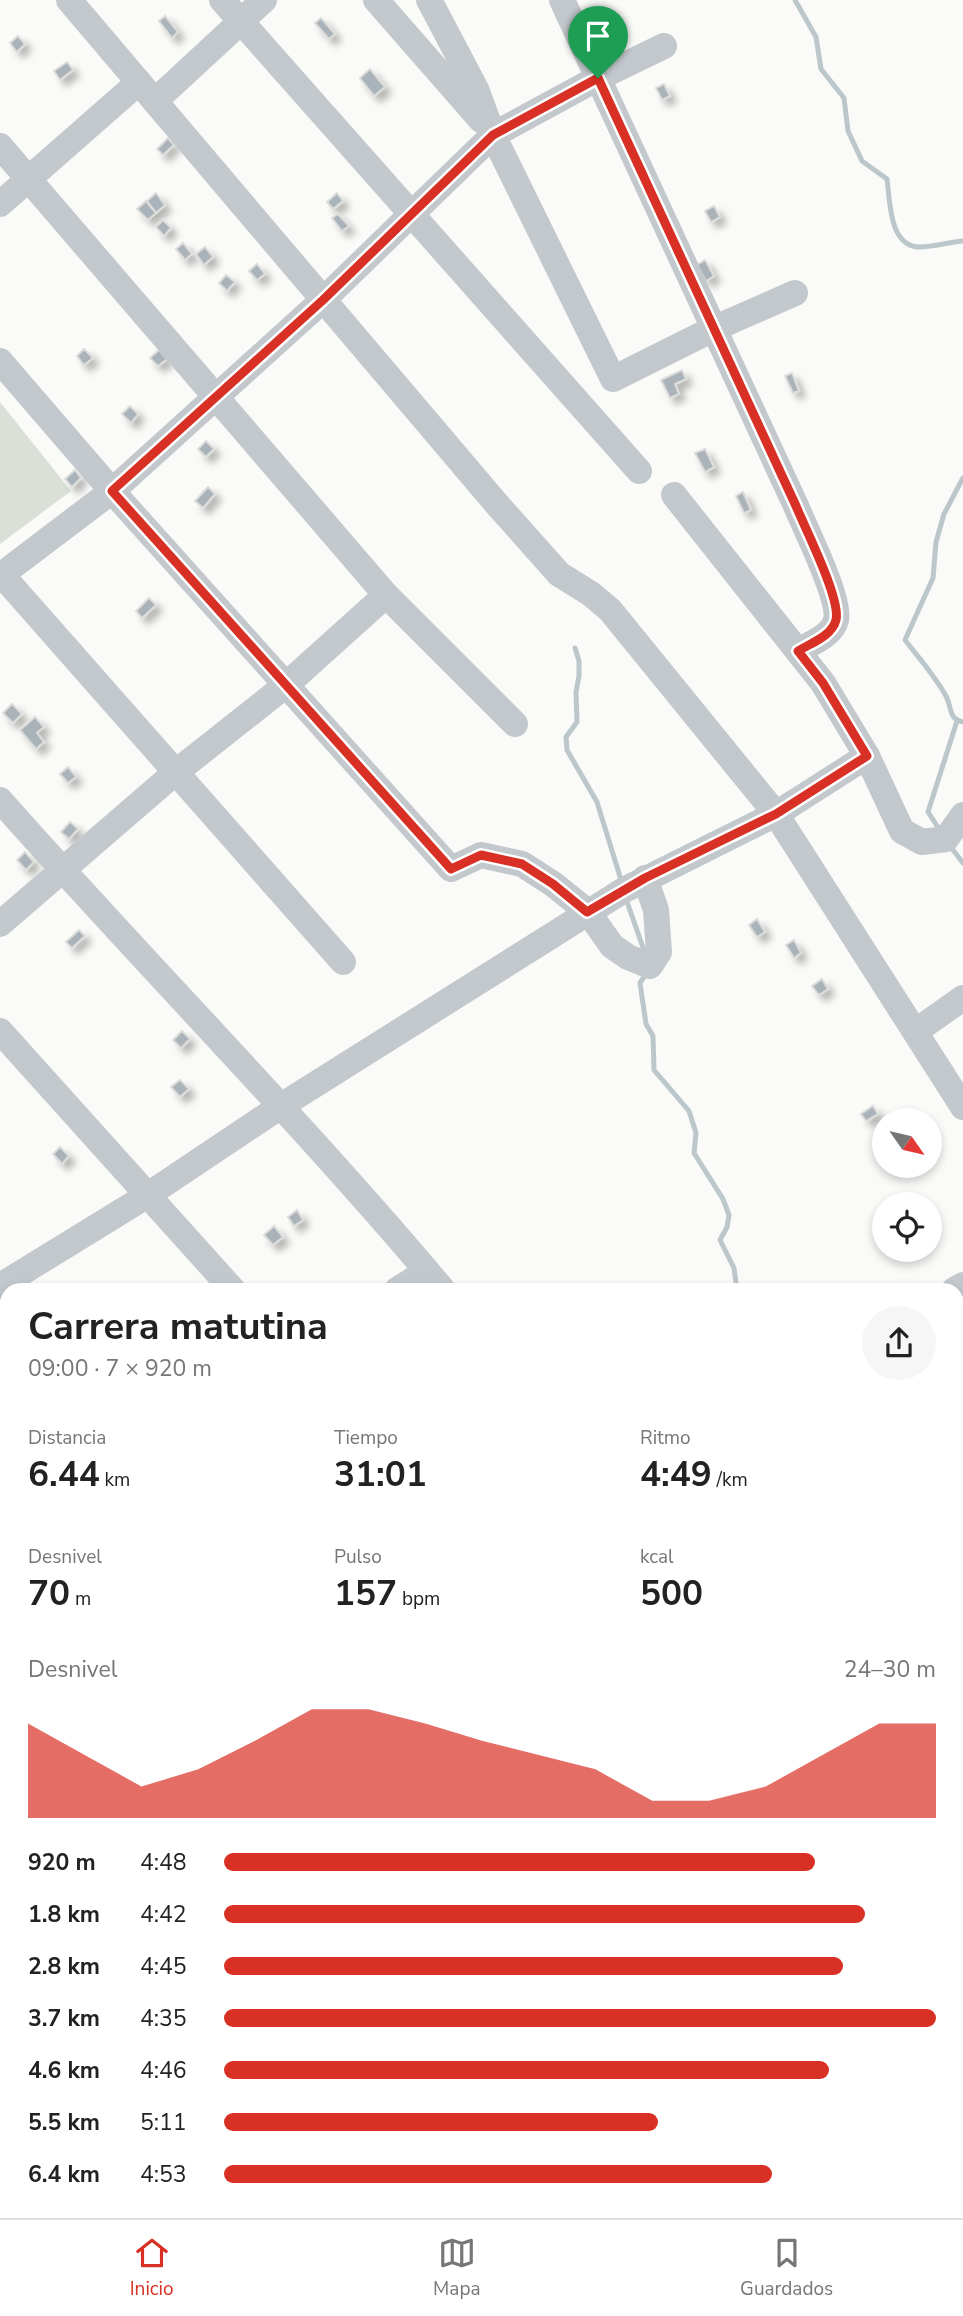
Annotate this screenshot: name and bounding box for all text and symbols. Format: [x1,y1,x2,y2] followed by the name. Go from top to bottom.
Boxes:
[568,6,628,78] pin
[579,17,617,55] icon: arrive
[872,1108,942,1178] north arrow
[872,1108,942,1262] map controls
[872,1192,942,1262] button: locate
[28,1301,328,1352] text: Carrera matutina
[862,1306,936,1380] button: share
[28,1353,212,1384] text: 09:00 · 7 × 920 m
[28,1425,106,1451] text: Distancia
[334,1425,398,1451] text: Tiempo
[640,1425,691,1451] text: Ritmo
[28,1451,100,1498] text: 6.44
[334,1451,427,1498] text: 31:01
[640,1451,712,1498] text: 4:49
[100,1467,130,1493] text: km
[712,1467,748,1493] text: /km
[28,1544,102,1570] text: Desnivel
[334,1544,382,1570] text: Pulso
[640,1544,674,1570] text: kcal
[28,1570,70,1617] text: 70
[334,1570,397,1617] text: 157
[640,1570,703,1617] text: 500
[70,1586,91,1612] text: m
[397,1586,440,1612] text: bpm
[28,1654,118,1685] text: Desnivel
[844,1654,936,1685] text: 24–30 m
[28,1847,96,1878] text: 920 m
[140,1847,187,1878] text: 4:48
[28,1899,100,1930] text: 1.8 km
[140,1899,187,1930] text: 4:42
[28,1951,100,1982] text: 2.8 km
[140,1951,187,1982] text: 4:45
[28,2003,100,2034] text: 3.7 km
[140,2003,187,2034] text: 4:35
[28,2055,100,2086] text: 4.6 km
[140,2055,187,2086] text: 4:46
[28,2107,100,2138] text: 5.5 km
[140,2107,187,2138] text: 5:11
[28,2159,100,2190] text: 6.4 km
[140,2159,187,2190] text: 4:53
[130,2234,174,2302] tab: Inicio
[433,2234,481,2302] tab: Mapa
[740,2234,833,2302] tab: Guardados

